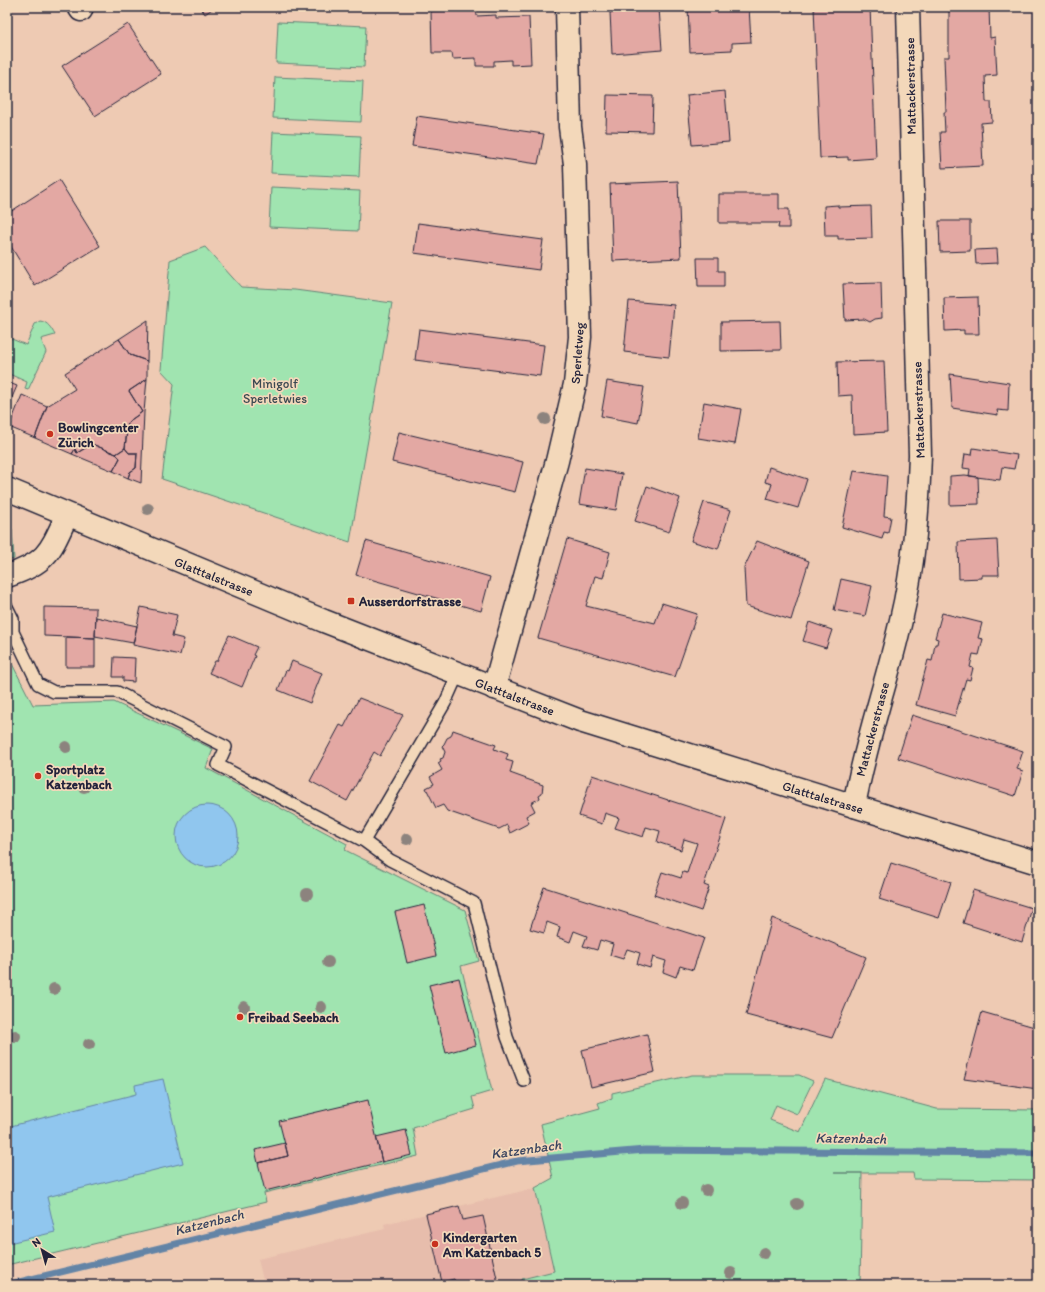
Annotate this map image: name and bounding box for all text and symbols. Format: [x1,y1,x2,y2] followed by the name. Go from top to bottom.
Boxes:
[902,37,919,135] street label: Mattackerstrasse
[568,321,587,384] street label: Sperletweg
[909,361,928,459] street label: Mattackerstrasse
[243,376,307,406] park label: Minigolf Sperletwies
[58,420,140,450] place label: Bowlingcenter Zürich
[45,429,55,439] marker: Bowlingcenter Zürich
[172,554,256,599] street label: Glatttalstrasse
[358,594,461,609] place label: Ausserdorfstrasse
[346,596,356,606] marker: Ausserdorfstrasse
[473,674,557,719] street label: Glatttalstrasse
[853,680,892,778] street label: Mattackerstrasse
[46,762,113,792] place label: Sportplatz Katzenbach
[33,771,43,781] marker: Sportplatz Katzenbach
[781,778,865,817] street label: Glatttalstrasse
[248,1010,340,1025] place label: Freibad Seebach
[235,1012,245,1022] marker: Freibad Seebach
[815,1129,887,1148] water label: Katzenbach
[490,1136,563,1163] water label: Katzenbach
[173,1206,246,1239] water label: Katzenbach
[22,1230,62,1270] north arrow
[442,1230,541,1260] place label: Kindergarten Am Katzenbach 5
[29,1235,43,1250] text: N
[430,1239,440,1249] marker: Kindergarten Am Katzenbach 5

